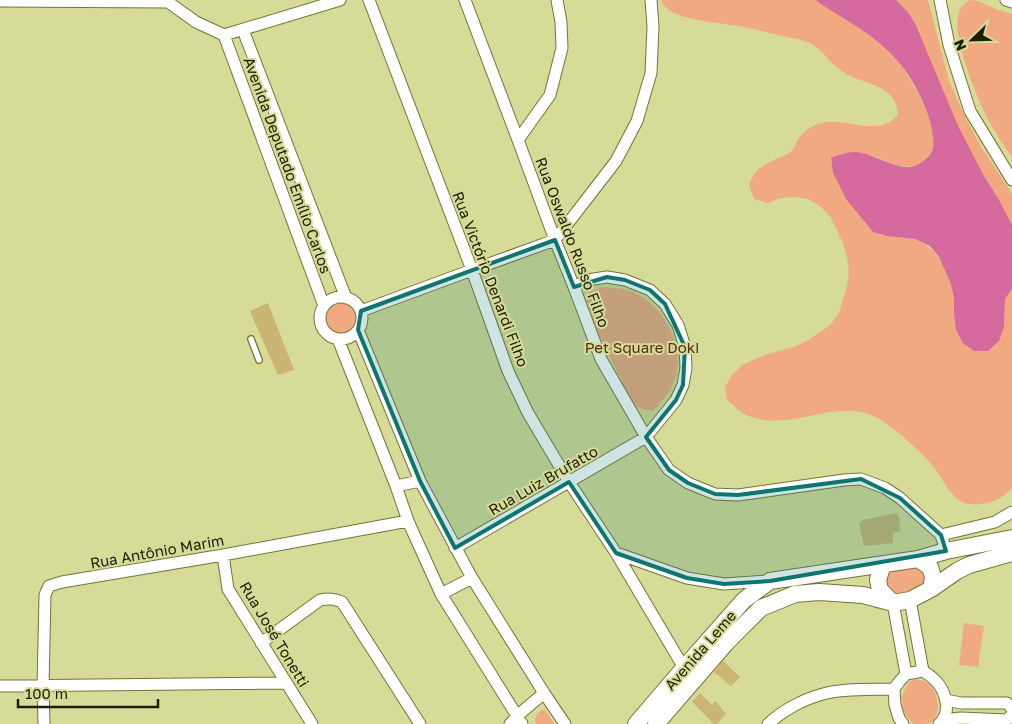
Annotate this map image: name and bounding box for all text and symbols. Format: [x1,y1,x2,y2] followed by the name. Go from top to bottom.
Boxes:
[947,15,997,65] north arrow
[950,37,969,53] text: N
[240,54,336,276] street label: Avenida Deputado Emílio Carlos
[532,154,614,330] street label: Rua Oswaldo Russo Filho
[449,189,533,369] street label: Rua Victório Denardi Filho
[585,338,699,356] park label: Pet Square Doki
[485,441,601,519] street label: Rua Luiz Brufatto
[89,530,225,572] street label: Rua Antônio Marim
[236,578,314,690] street label: Rua José Tonetti
[660,606,740,694] street label: Avenida Leme
[18,676,158,708] scale bar
[25,684,68,702] text: 100 m

